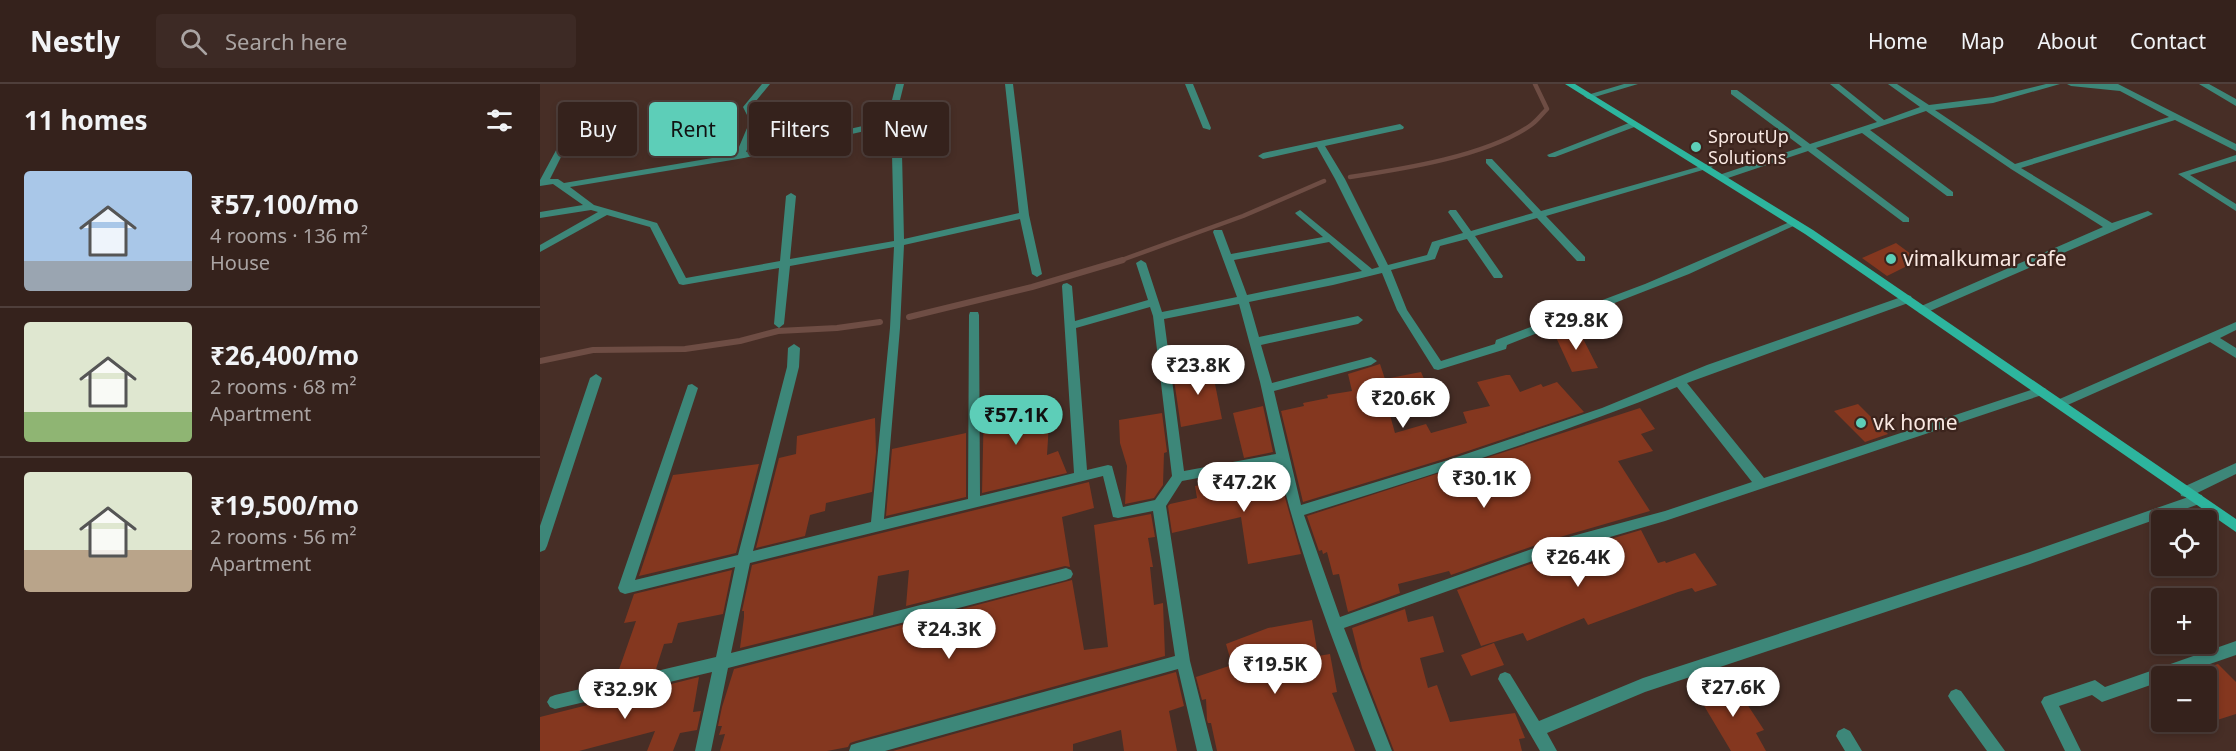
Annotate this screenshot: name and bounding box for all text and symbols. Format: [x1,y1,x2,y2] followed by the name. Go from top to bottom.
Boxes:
[156,14,576,68] search box
[30,22,120,60] text: Nestly
[177,25,210,58] icon: search
[225,26,347,56] text: Search here
[1868,27,1928,55] text: Home
[1961,27,2004,55] text: Map
[2037,27,2097,55] text: About
[2130,27,2206,55] text: Contact
[24,102,148,138] text: 11 homes
[558,102,637,156] chip: Buy
[649,102,737,156] chip: Rent
[749,102,851,156] chip: Filters
[863,102,949,156] chip: New
[483,104,516,137] icon: filters
[1708,124,1789,169] place label: SproutUp Solutions
[1689,140,1703,154] marker: SproutUp Solutions
[210,186,359,222] text: ₹57,100/mo
[72,195,144,267] icon: home
[210,222,368,249] text: 4 rooms · 136 m²
[1903,244,2067,272] place label: vimalkumar cafe
[210,249,270,276] text: House
[1884,252,1898,266] marker: vimalkumar cafe
[1527,300,1625,351] pin: ₹29.8K
[1544,306,1608,333] text: ₹29.8K
[210,337,359,373] text: ₹26,400/mo
[1149,345,1247,396] pin: ₹23.8K
[72,346,144,418] icon: home
[1166,351,1230,378] text: ₹23.8K
[210,373,357,400] text: 2 rooms · 68 m²
[1354,378,1452,429] pin: ₹20.6K
[1371,384,1435,411] text: ₹20.6K
[967,395,1065,446] pin: ₹57.1K
[210,400,311,427] text: Apartment
[984,401,1048,428] text: ₹57.1K
[1873,408,1958,436] place label: vk home
[1854,416,1868,430] marker: vk home
[1435,458,1533,509] pin: ₹30.1K
[1195,462,1293,513] pin: ₹47.2K
[1452,464,1516,491] text: ₹30.1K
[1212,468,1276,495] text: ₹47.2K
[210,487,359,523] text: ₹19,500/mo
[72,496,144,568] icon: home
[2151,510,2217,732] map controls
[2151,510,2217,576] button: locate
[210,523,357,550] text: 2 rooms · 56 m²
[1529,537,1627,588] pin: ₹26.4K
[1546,543,1610,570] text: ₹26.4K
[210,550,311,577] text: Apartment
[2151,588,2217,654] button: +
[900,609,998,660] pin: ₹24.3K
[917,615,981,642] text: ₹24.3K
[1226,644,1324,695] pin: ₹19.5K
[1243,650,1307,677] text: ₹19.5K
[2151,666,2217,732] button: −
[1684,667,1782,718] pin: ₹27.6K
[576,669,674,720] pin: ₹32.9K
[1701,673,1765,700] text: ₹27.6K
[593,675,657,702] text: ₹32.9K

